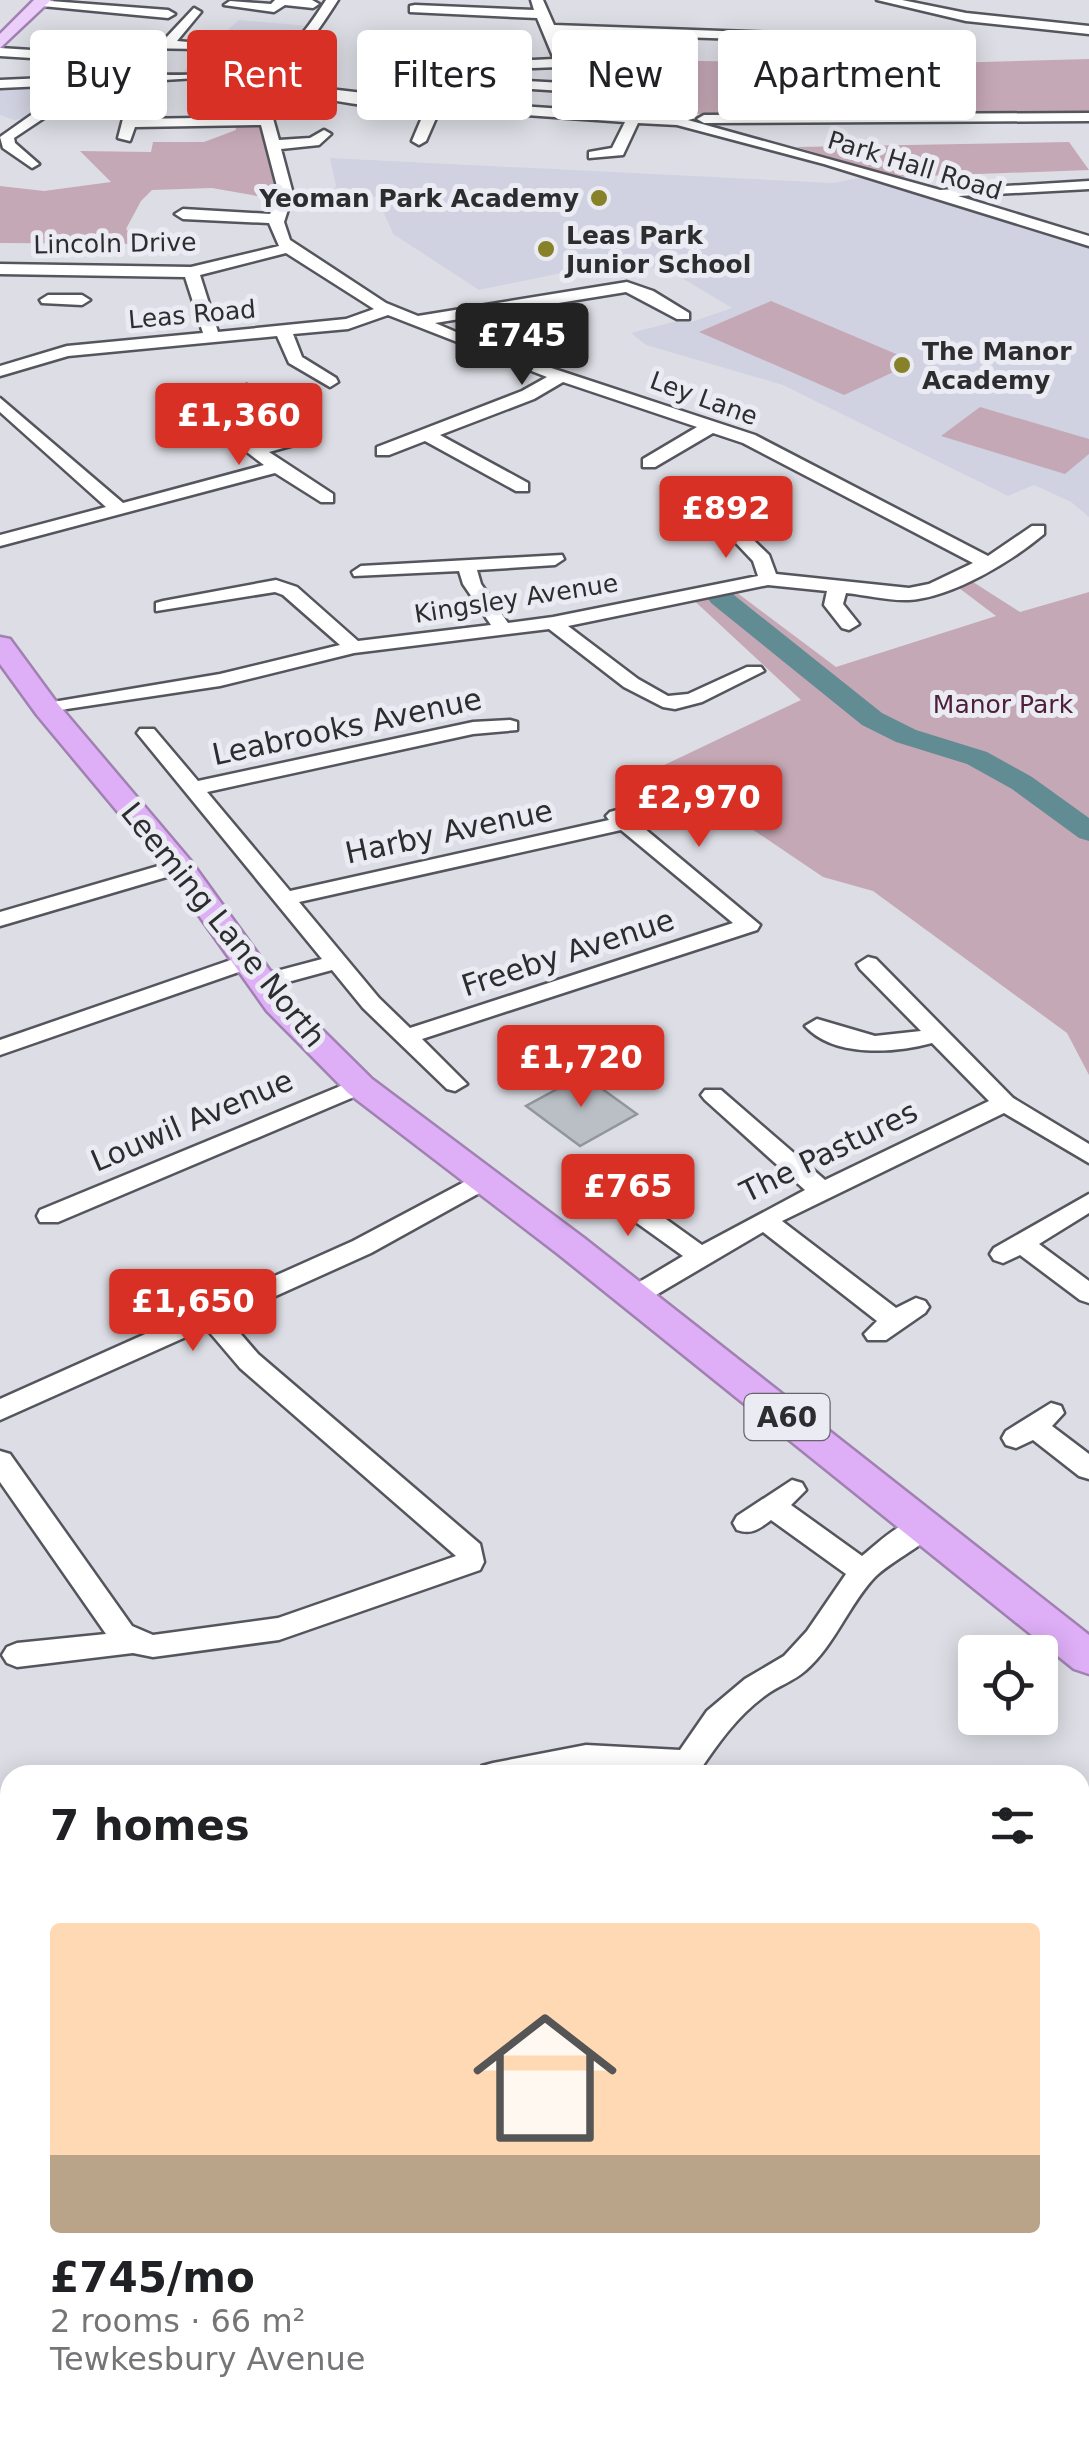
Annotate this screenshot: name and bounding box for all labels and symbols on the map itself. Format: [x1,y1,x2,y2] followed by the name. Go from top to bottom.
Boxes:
[824,125,1005,206] street label: Park Hall Road
[258,184,579,213] place label: Yeoman Park Academy
[588,187,610,209] marker: Yeoman Park Academy
[564,221,751,279] place label: Leas Park Junior School
[33,228,197,259] street label: Lincoln Drive
[535,238,557,260] marker: Leas Park Junior School
[127,294,257,335] street label: Leas Road
[463,303,581,388] pin: £745
[922,337,1072,395] place label: The Manor Academy
[891,354,913,376] marker: The Manor Academy
[646,366,761,431] street label: Ley Lane
[158,383,320,468] pin: £1,360
[667,476,785,561] pin: £892
[412,568,620,629] street label: Kingsley Avenue
[209,681,485,772] street label: Leabrooks Avenue
[933,690,1074,719] park label: Manor Park
[618,765,780,850] pin: £2,970
[342,792,556,871] street label: Harby Avenue
[114,795,333,1054] street label: Leeming Lane North
[457,902,679,1003] street label: Freeby Avenue
[500,1025,662,1110] pin: £1,720
[86,1062,298,1179] street label: Louwil Avenue
[734,1094,923,1210] street label: The Pastures
[569,1154,687,1239] pin: £765
[112,1269,274,1354] pin: £1,650
[744,1394,830,1440] road number: A60

